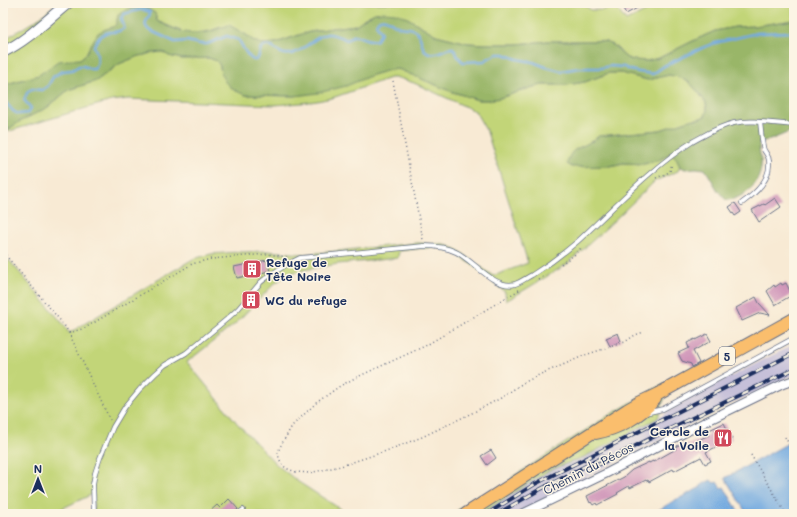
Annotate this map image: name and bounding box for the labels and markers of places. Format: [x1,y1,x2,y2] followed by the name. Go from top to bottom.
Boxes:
[266,254,331,284] place label: Refuge de Tête Noire
[241,258,263,280] building icon: Refuge de Tête Noire
[240,289,262,311] building icon: WC du refuge
[265,292,347,308] place label: WC du refuge
[650,423,709,453] place label: Cercle de la Voile
[712,427,734,449] restaurant icon: Cercle de la Voile

